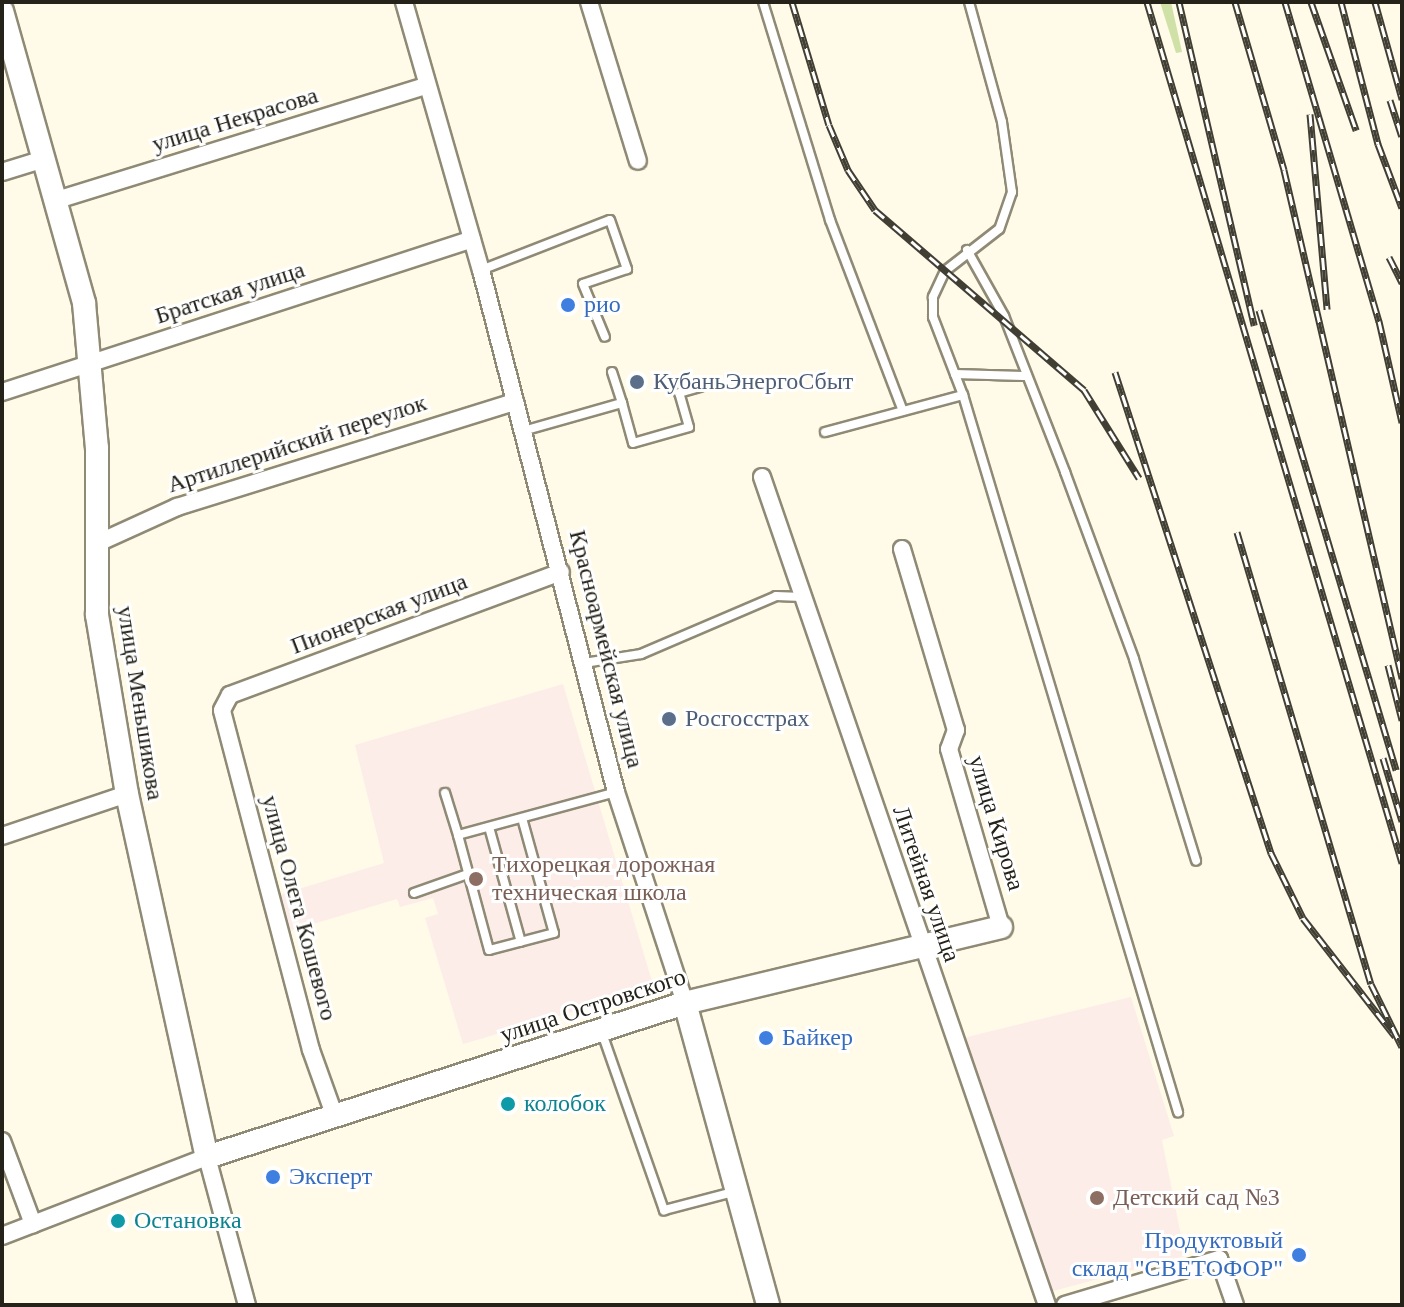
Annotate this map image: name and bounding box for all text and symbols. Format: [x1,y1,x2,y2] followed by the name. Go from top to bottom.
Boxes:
[149,81,321,159] street label: улица Некрасова
[152,255,308,331] street label: Братская улица
[584,291,621,319] place label: рио
[559,296,577,314] marker: рио
[653,368,853,396] place label: КубаньЭнергоСбыт
[628,373,646,391] marker: КубаньЭнергоСбыт
[164,388,430,500] street label: Артиллерийский переулок
[563,527,649,771] street label: Красноармейская улица
[287,567,471,661] street label: Пионерская улица
[110,604,170,802] street label: улица Меньшикова
[685,705,810,733] place label: Росгосстрах
[660,710,678,728] marker: Росгосстрах
[962,752,1030,894] street label: улица Кирова
[255,792,343,1024] street label: улица Олега Кошевого
[886,802,966,966] street label: Литейная улица
[492,851,715,907] place label: Тихорецкая дорожная техническая школа
[467,870,485,888] marker: Тихорецкая дорожная техническая школа
[497,962,689,1050] street label: улица Островского
[782,1024,853,1052] place label: Байкер
[757,1029,775,1047] marker: Байкер
[524,1090,606,1118] place label: колобок
[499,1095,517,1113] marker: колобок
[289,1163,372,1191] place label: Эксперт
[264,1168,282,1186] marker: Эксперт
[1113,1184,1280,1212] place label: Детский сад №3
[1088,1189,1106,1207] marker: Детский сад №3
[134,1207,242,1235] place label: Остановка
[109,1212,127,1230] marker: Остановка
[1072,1227,1283,1283] place label: Продуктовый склад "СВЕТОФОР"
[1290,1246,1308,1264] marker: Продуктовый склад "СВЕТОФОР"

